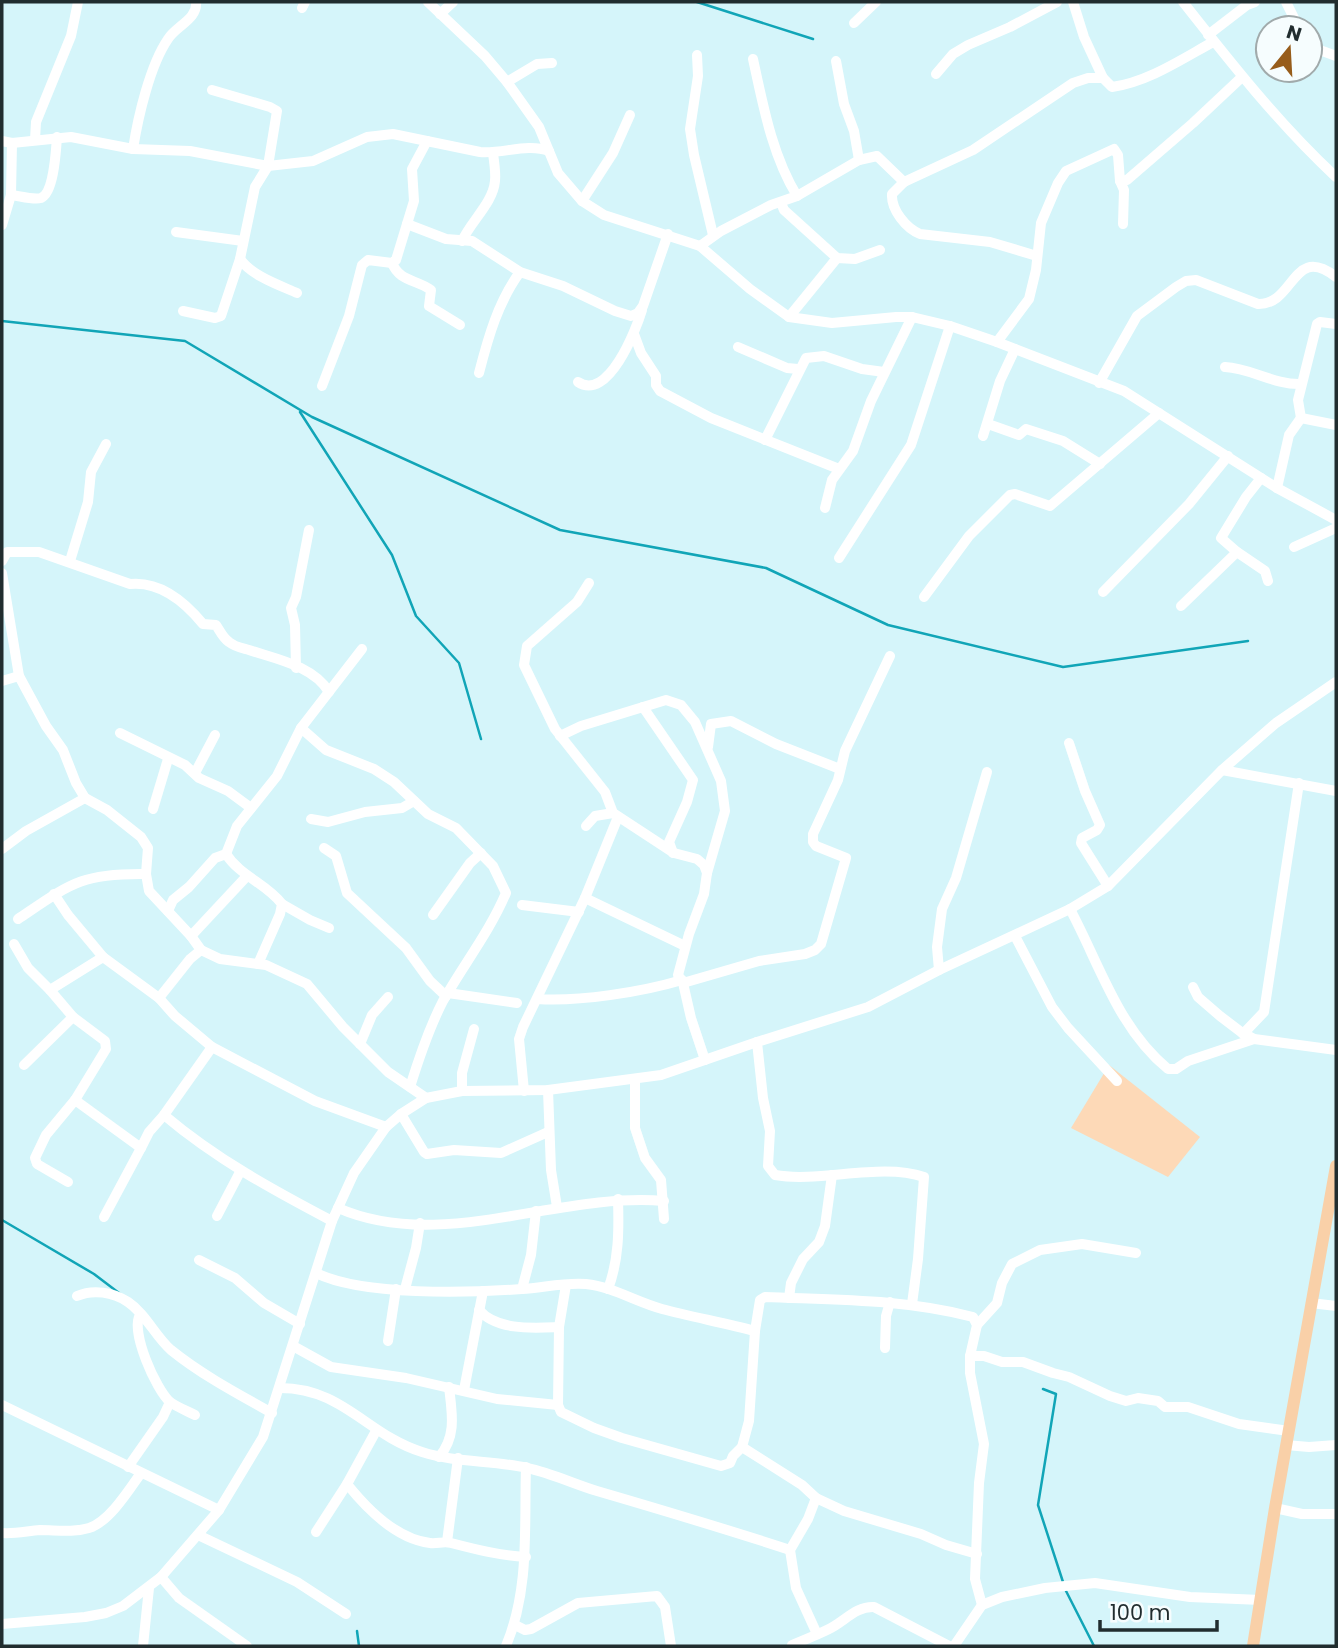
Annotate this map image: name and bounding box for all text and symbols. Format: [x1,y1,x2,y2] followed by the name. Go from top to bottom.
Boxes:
[1254,14,1324,84] north arrow
[1283,18,1305,48] text: N
[1100,1588,1217,1632] scale bar
[1110,1598,1170,1627] text: 100 m

